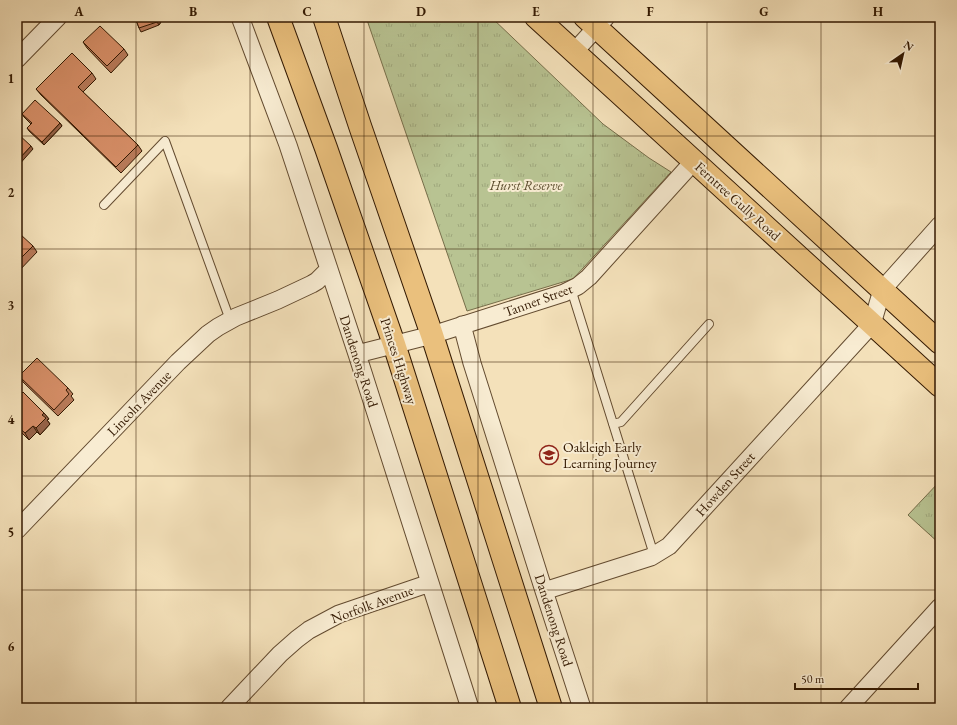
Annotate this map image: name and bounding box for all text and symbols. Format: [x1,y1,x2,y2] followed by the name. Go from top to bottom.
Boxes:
[73,3,84,20] text: A
[189,3,197,20] text: B
[302,3,312,20] text: C
[416,3,426,20] text: D
[532,3,540,20] text: E
[646,3,654,20] text: F
[759,3,769,20] text: G
[873,3,884,20] text: H
[883,34,923,74] north arrow
[901,37,916,54] text: N
[8,70,15,87] text: 1
[691,158,785,245] street label: Ferntree Gully Road
[489,176,562,194] park label: Hurst Reserve
[8,184,15,201] text: 2
[501,279,575,321] street label: Tanner Street
[8,297,15,314] text: 3
[336,313,383,410] street label: Dandenong Road
[377,315,422,407] street label: Princes Highway
[103,366,175,440] street label: Lincoln Avenue
[8,411,15,428] text: 4
[563,438,658,472] place label: Oakleigh Early Learning Journey
[538,444,560,466] school or university icon: Oakleigh Early Learning Journey
[691,448,759,520] street label: Howden Street
[8,524,14,541] text: 5
[531,572,578,669] street label: Dandenong Road
[328,581,416,627] street label: Norfolk Avenue
[8,638,15,655] text: 6
[795,665,918,691] scale bar
[801,671,825,687] text: 50 m

